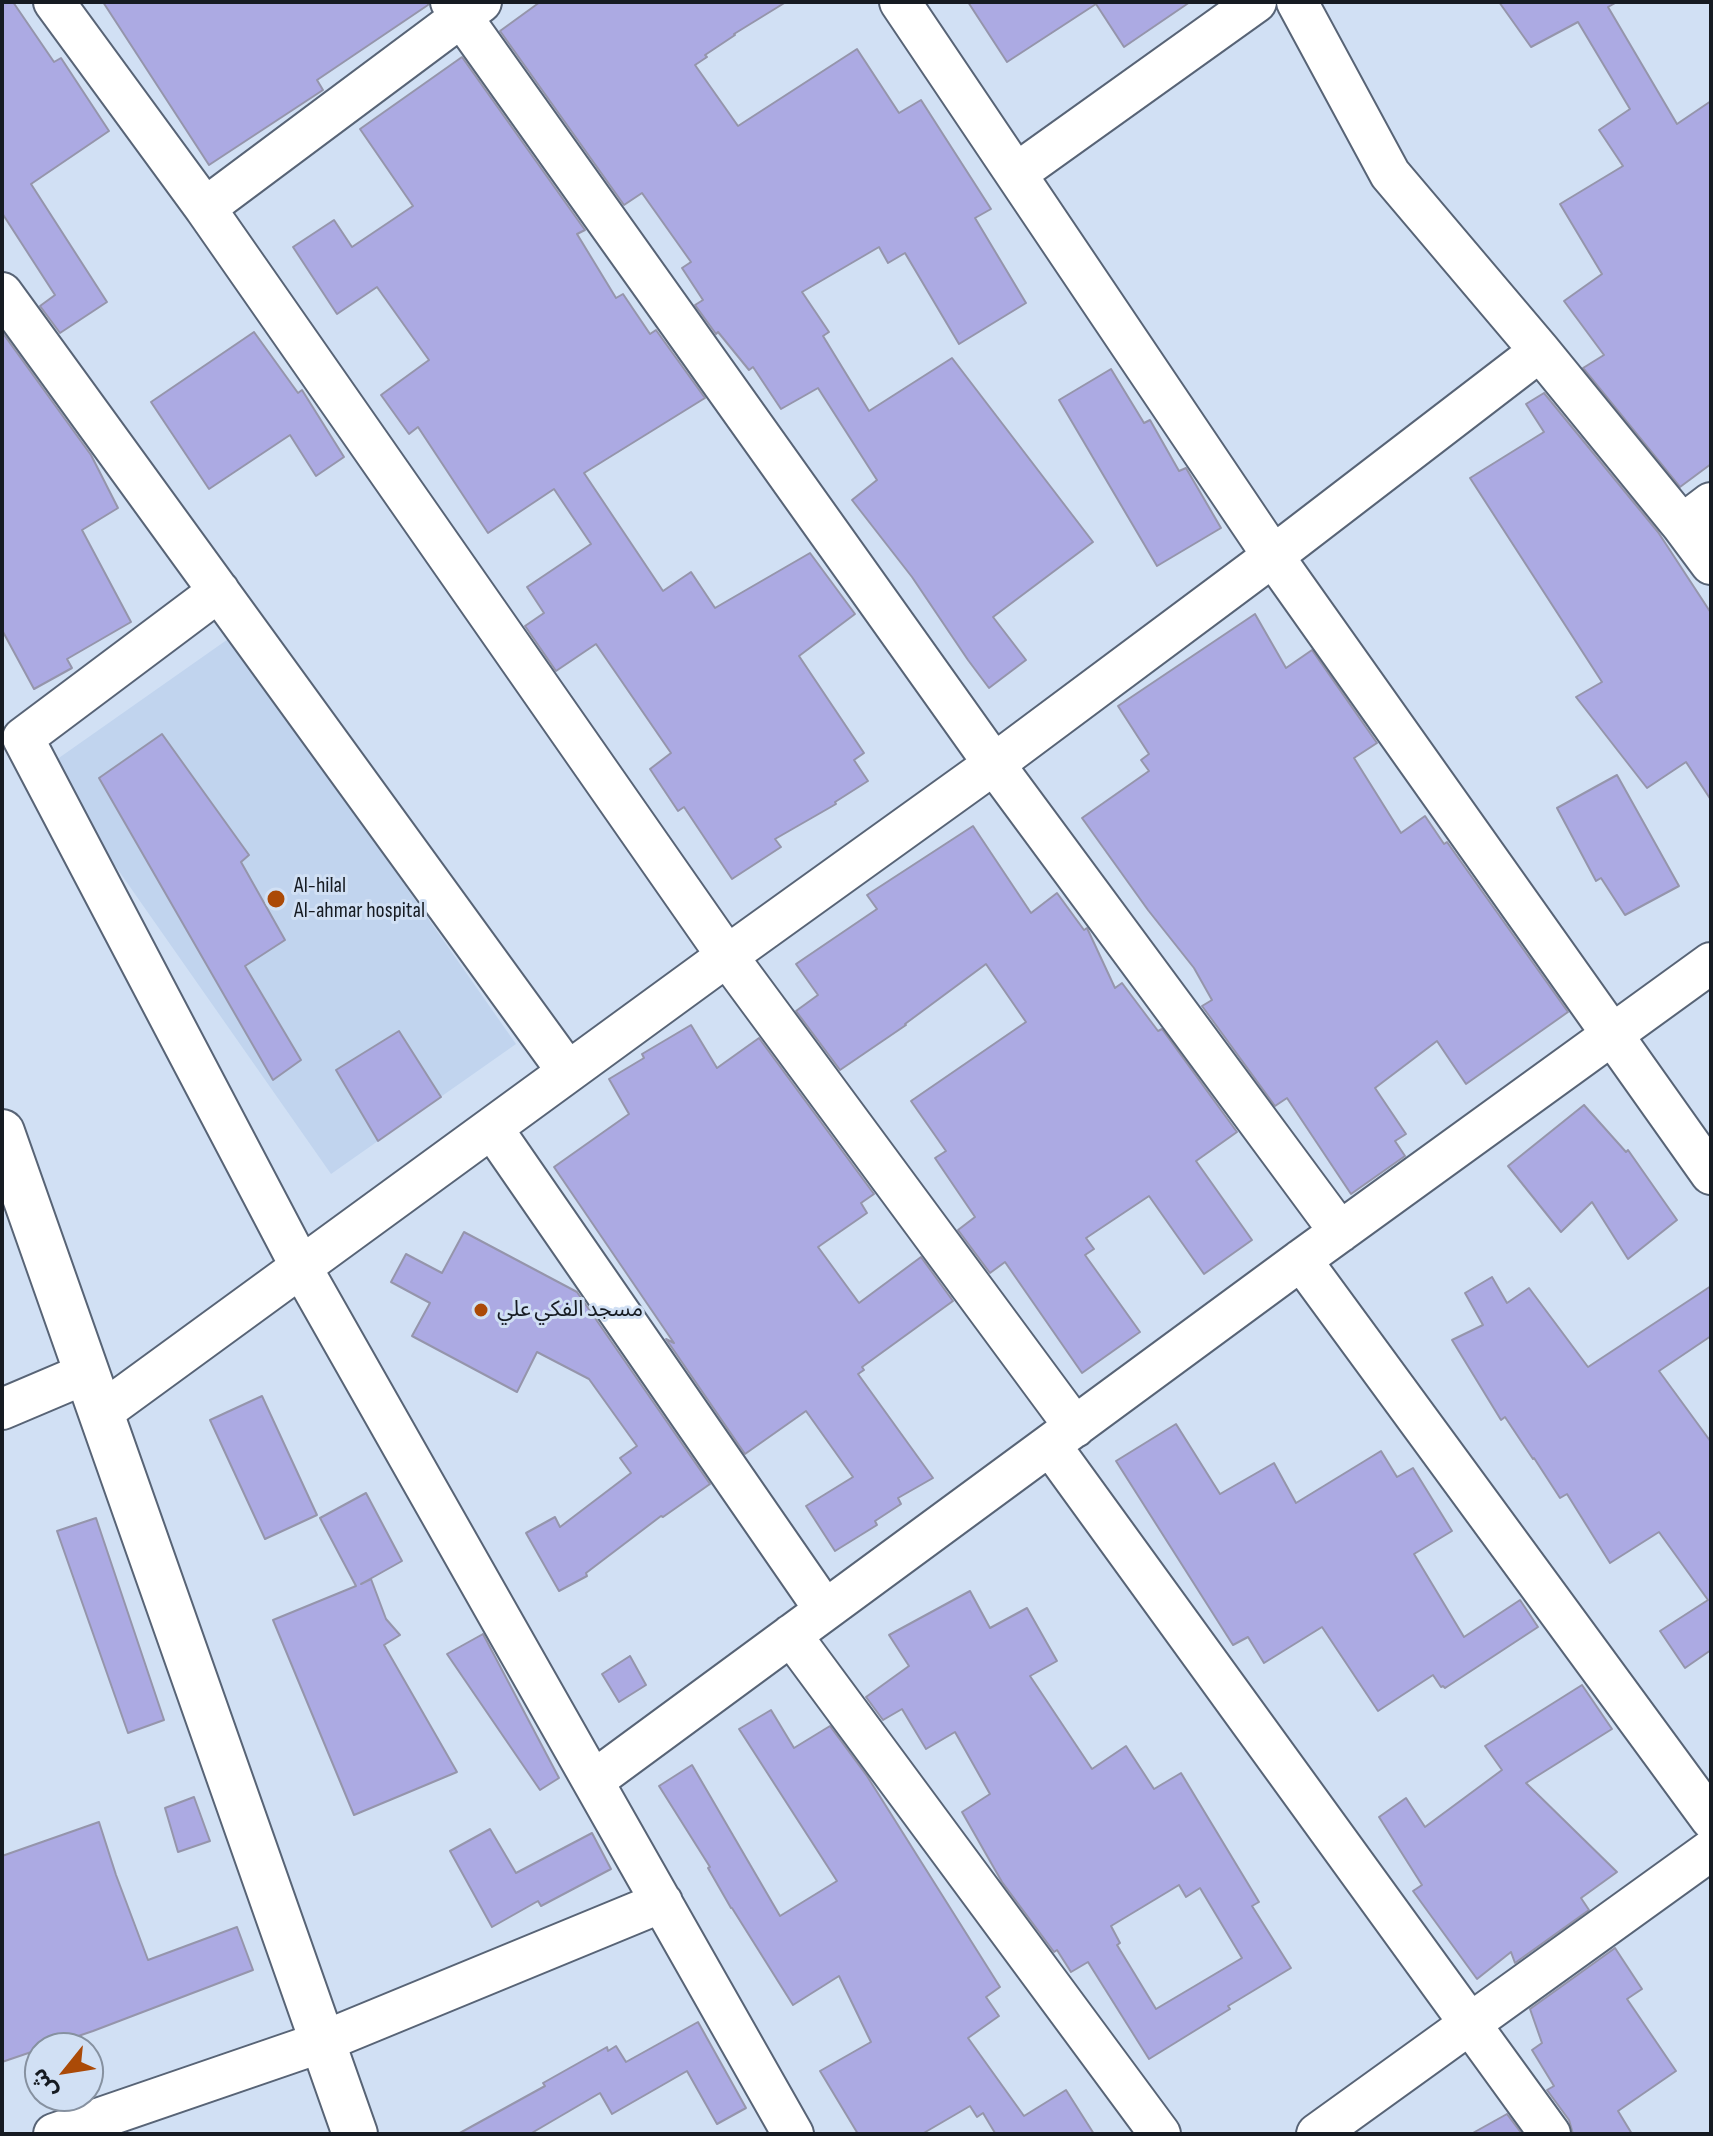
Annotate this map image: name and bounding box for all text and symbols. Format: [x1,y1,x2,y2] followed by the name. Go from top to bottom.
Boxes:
[294,873,425,924] place label: Al-hilal Al-ahmar hospital
[265,888,287,910] marker: Al-hilal Al-ahmar hospital
[497,1297,643,1323] place label: مسجد الفكي علي
[472,1301,490,1319] marker: مسجد الفكي علي
[24,2032,104,2112] north arrow
[25,2063,64,2103] text: ش

